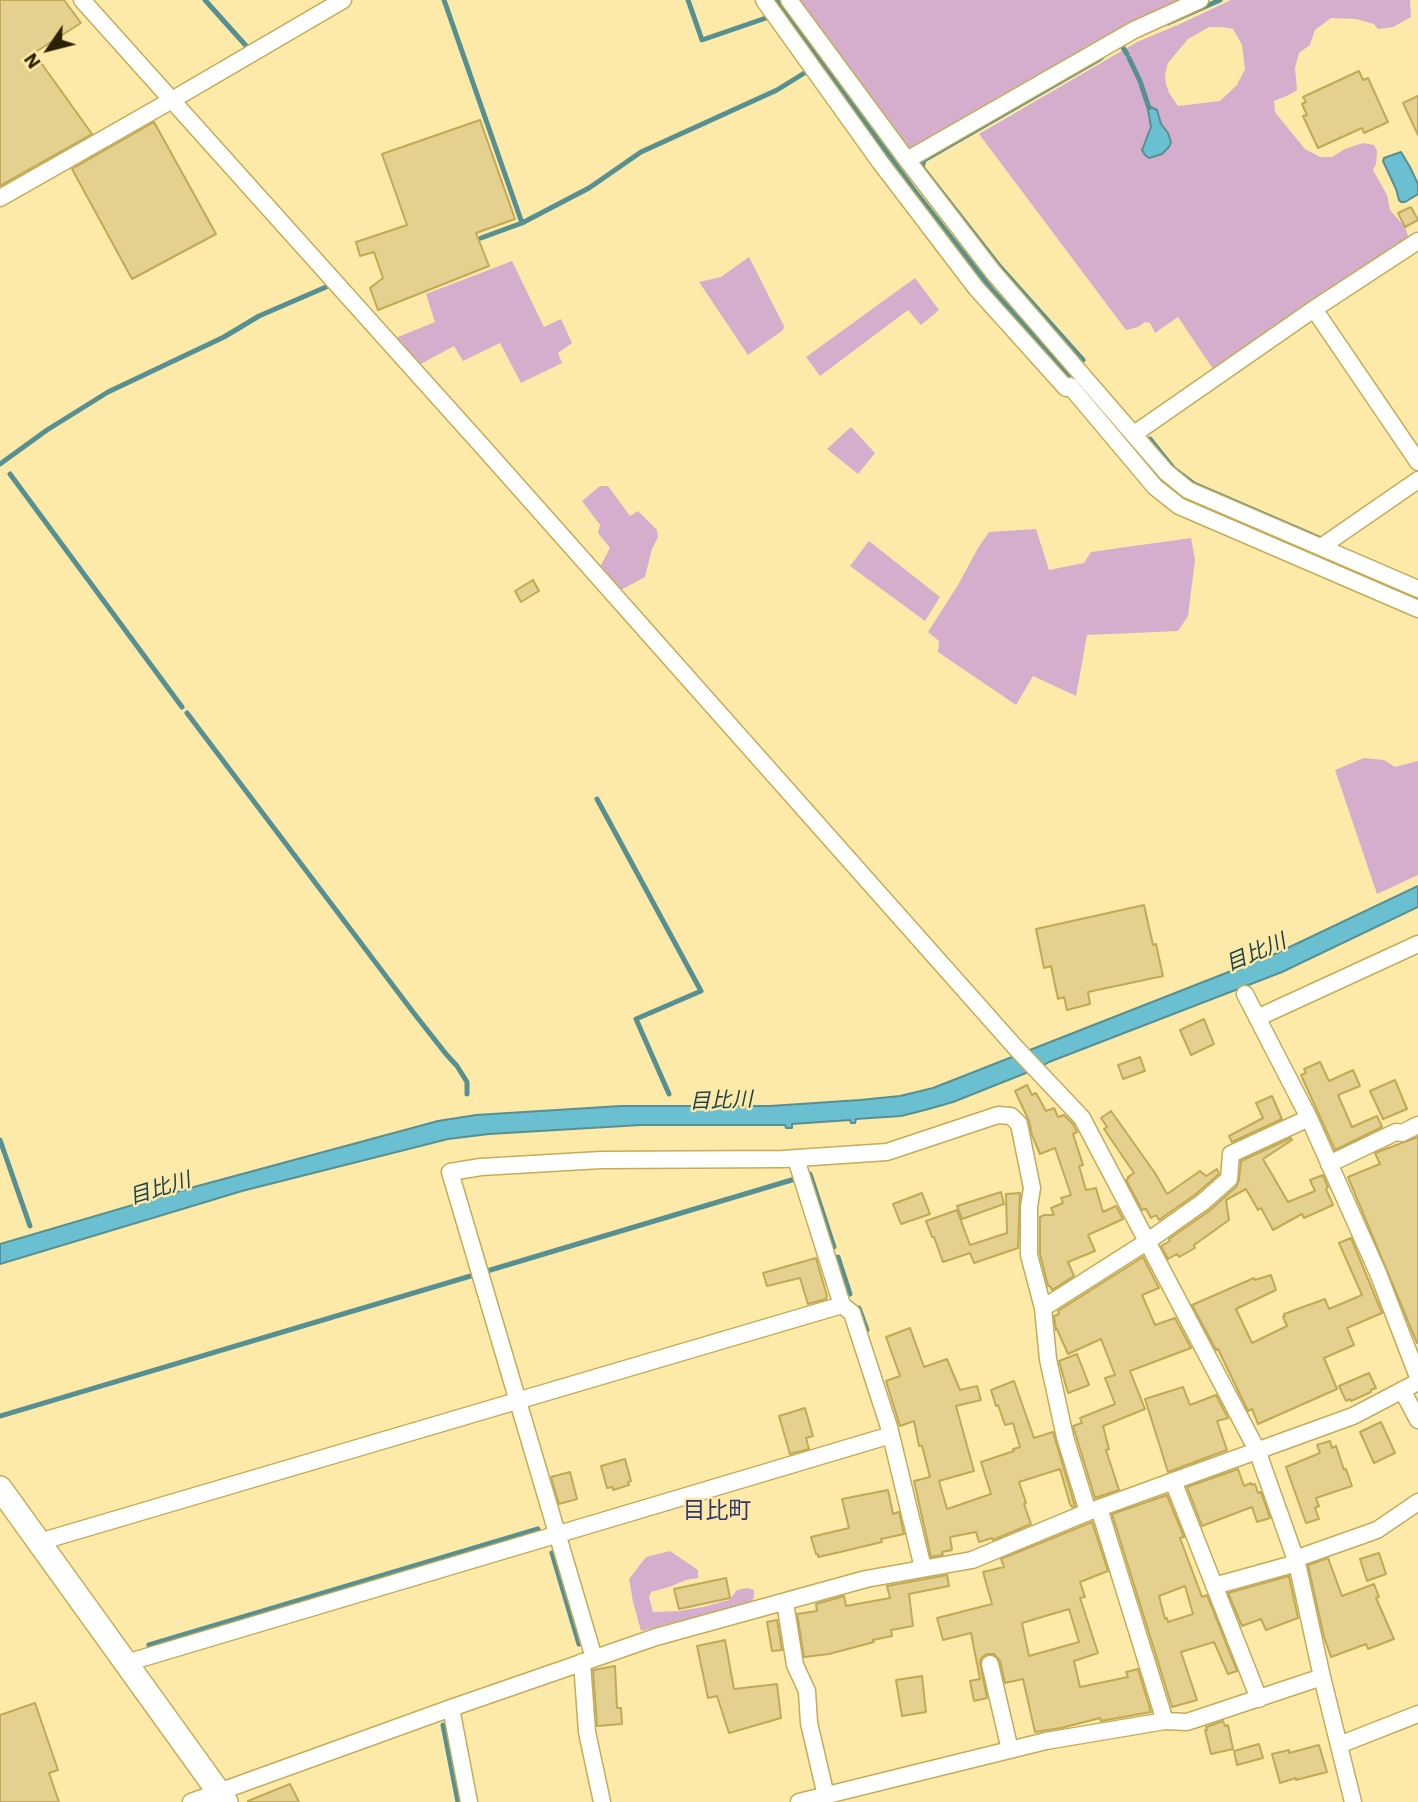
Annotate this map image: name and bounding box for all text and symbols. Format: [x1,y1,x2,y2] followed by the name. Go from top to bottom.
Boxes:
[14,14,84,84] north arrow
[18,49,46,74] text: N
[1222,929,1290,977] water label: 目比川
[689,1087,753,1115] water label: 目比川
[126,1168,194,1210] water label: 目比川
[683,1497,751,1525] district label: 目比町

